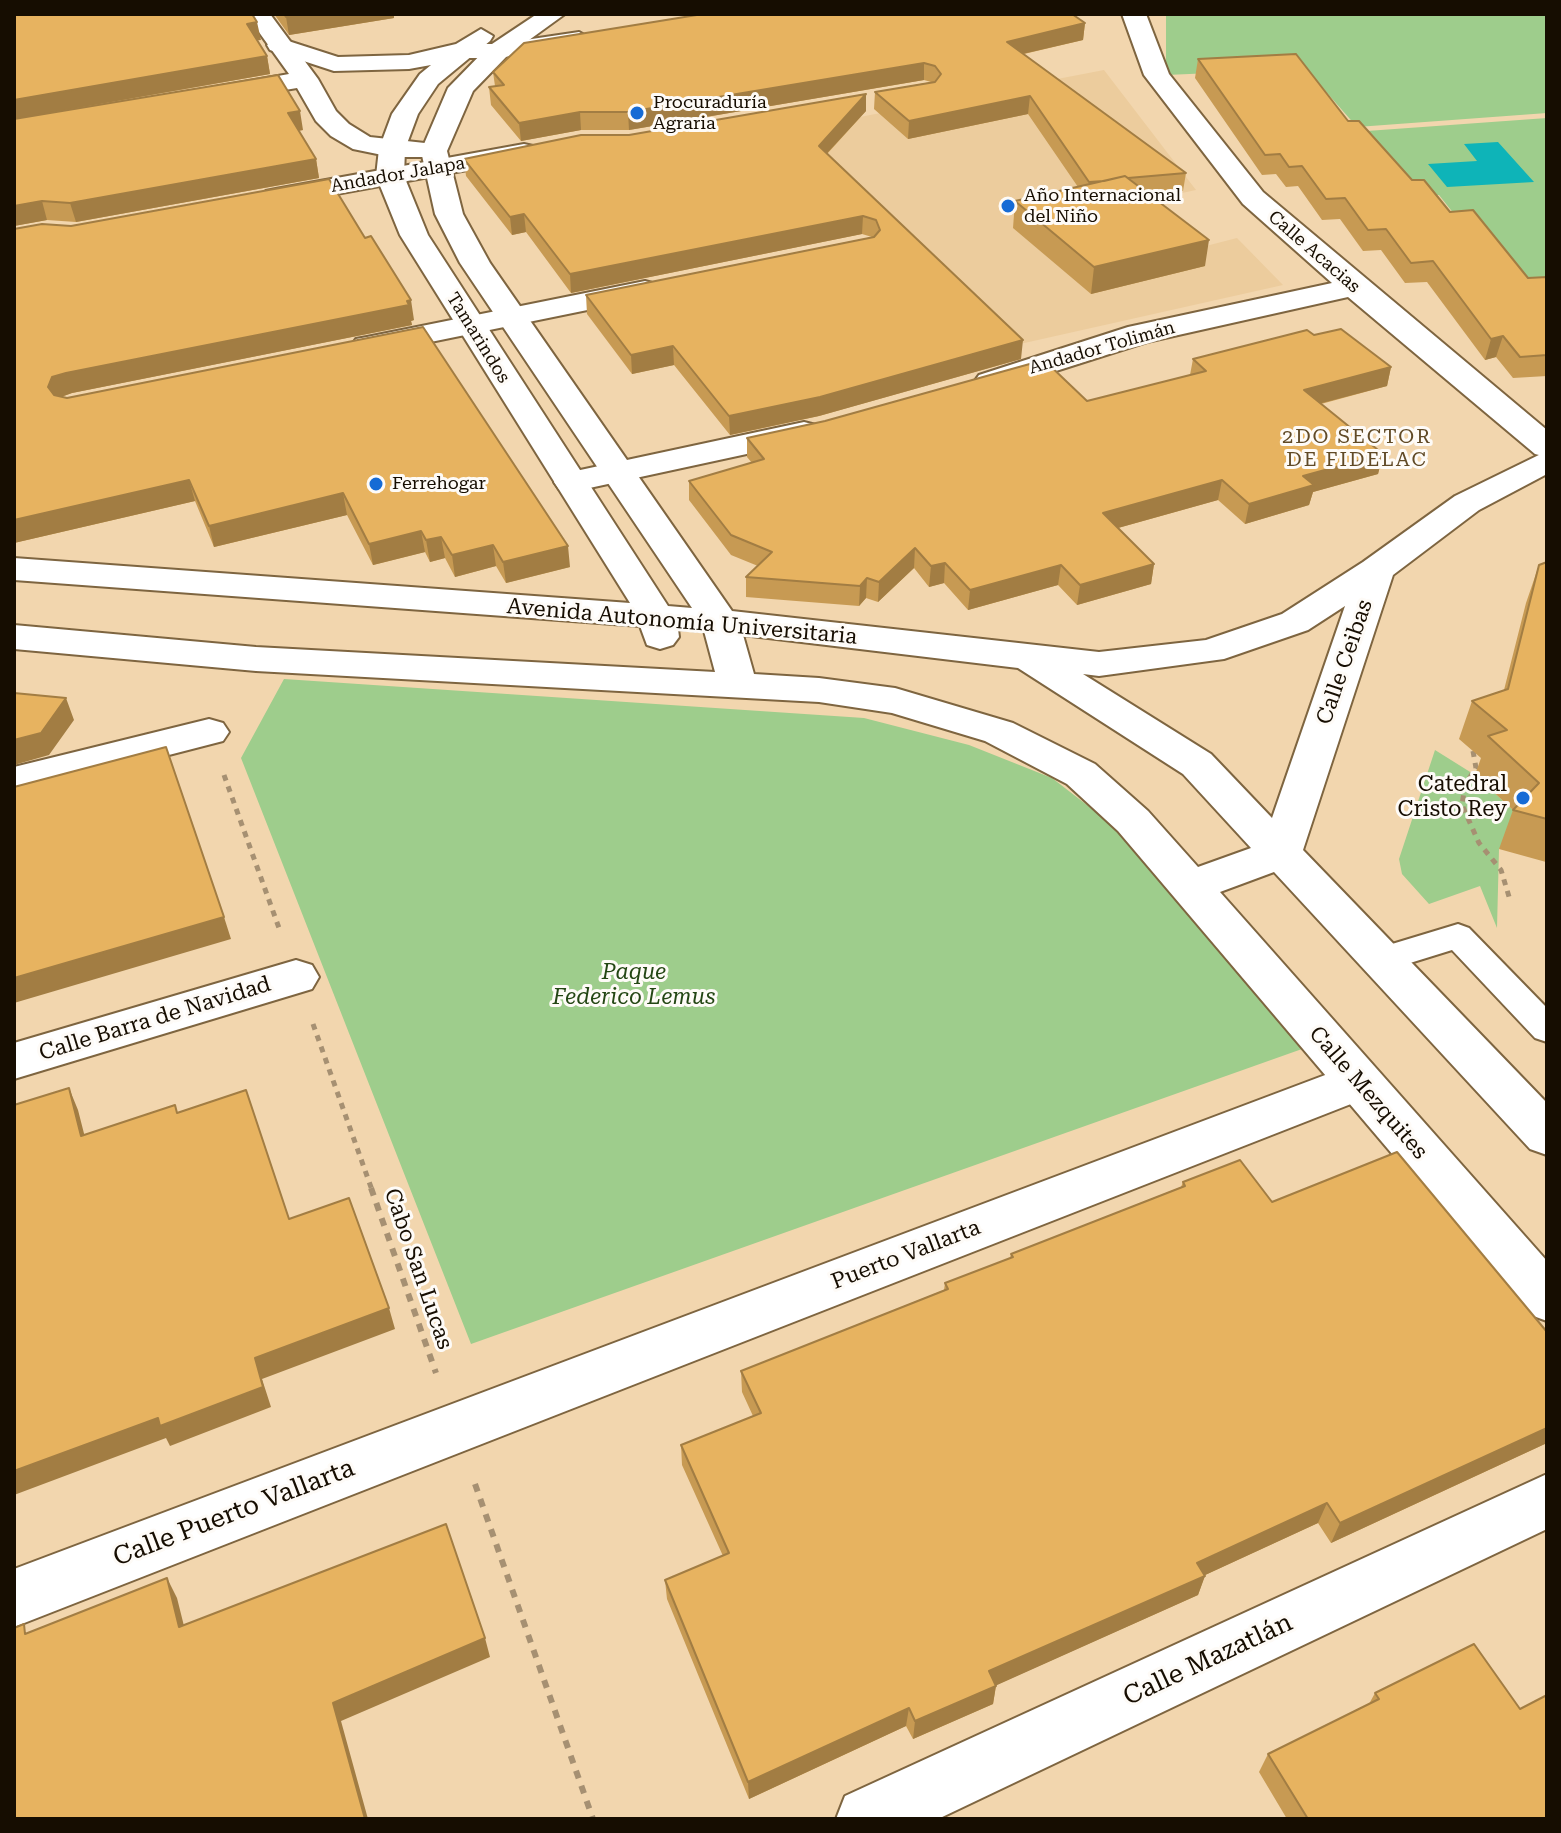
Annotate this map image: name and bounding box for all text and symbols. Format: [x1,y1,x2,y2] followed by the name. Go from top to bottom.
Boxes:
[653,92,767,134] place label: Procuraduría Agraria
[628,104,646,122] marker: Procuraduría Agraria
[329,153,467,197] street label: Andador Jalapa
[1024,185,1181,228] place label: Año Internacional del Niño
[999,197,1017,215] marker: Año Internacional del Niño
[1264,206,1364,298] street label: Calle Acacias
[442,289,514,387] street label: Tamarindos
[1027,317,1177,379] street label: Andador Tolimán
[1282,425,1432,472] district label: 2DO SECTOR DE FIDELAC
[392,473,486,495] place label: Ferrehogar
[367,475,385,493] marker: Ferrehogar
[506,594,858,650] street label: Avenida Autonomía Universitaria
[1311,596,1379,728] street label: Calle Ceibas
[1398,772,1507,824] place label: Catedral Cristo Rey
[1514,789,1532,807] marker: Catedral Cristo Rey
[553,960,715,1012] park label: Paque Federico Lemus
[36,971,274,1067] street label: Calle Barra de Navidad
[1303,1021,1433,1165] street label: Calle Mezquites
[378,1185,458,1353] street label: Cabo San Lucas
[828,1214,984,1296] street label: Puerto Vallarta
[109,1453,359,1573] street label: Calle Puerto Vallarta
[1119,1607,1297,1713] street label: Calle Mazatlán

